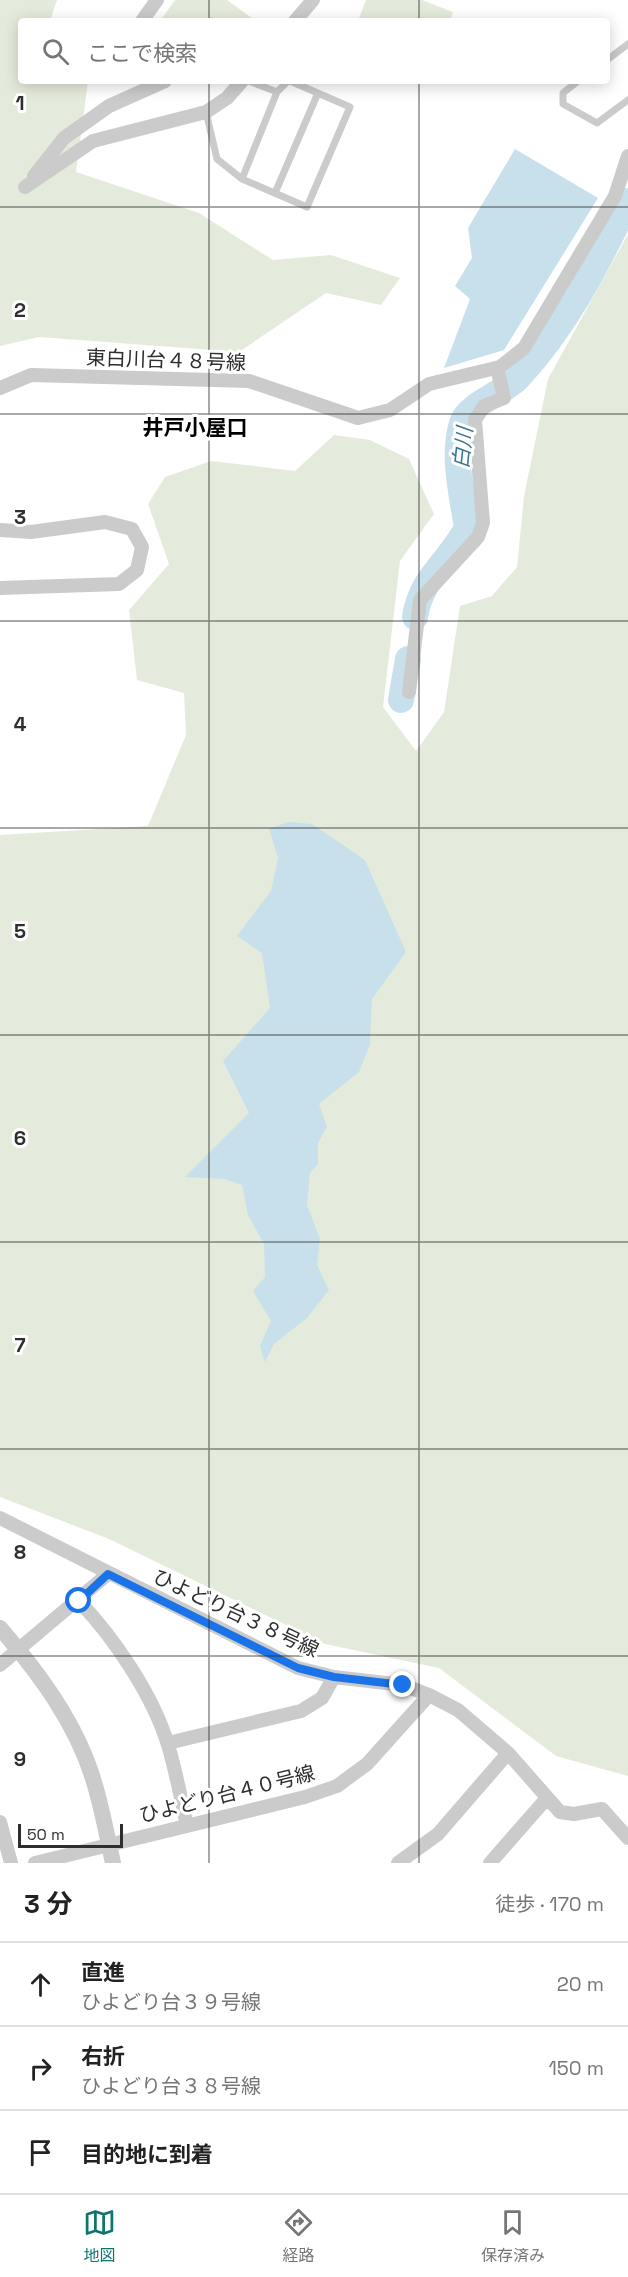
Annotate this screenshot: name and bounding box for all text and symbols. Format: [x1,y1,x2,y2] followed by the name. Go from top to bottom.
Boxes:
[18,18,610,84] search box
[39,35,72,68] icon: search
[87,39,197,67] text: ここで検索
[15,90,25,116] text: 1
[14,297,26,323] text: 2
[86,344,246,376] street label: 東白川台４８号線
[143,414,248,441] district label: 井戸小屋口
[447,424,478,470] water label: 白川
[14,504,26,530] text: 3
[14,711,27,737] text: 4
[14,918,26,944] text: 5
[14,1125,26,1151] text: 6
[14,1332,26,1358] text: 7
[14,1539,26,1565] text: 8
[149,1563,323,1663] street label: ひよどり台３８号線
[65,1587,91,1613] route start
[389,1671,415,1697] route end
[14,1746,26,1772] text: 9
[137,1760,317,1828] street label: ひよどり台４０号線
[18,1821,123,1848] scale bar
[27,1824,65,1845] text: 50 m
[24,1887,72,1921] text: 3 分
[495,1891,604,1917] text: 徒歩 · 170 m
[81,1958,125,1986] text: 直進
[24,1968,57,2001] icon: ahead
[557,1971,604,1997] text: 20 m
[81,1989,261,2015] text: ひよどり台３９号線
[81,2042,125,2070] text: 右折
[24,2052,57,2085] icon: right
[549,2055,604,2081] text: 150 m
[81,2073,261,2099] text: ひよどり台３８号線
[24,2136,57,2169] icon: arrive
[81,2140,213,2168] text: 目的地に到着
[83,2206,116,2266] tab: 地図
[282,2206,315,2266] tab: 経路
[481,2206,545,2266] tab: 保存済み

